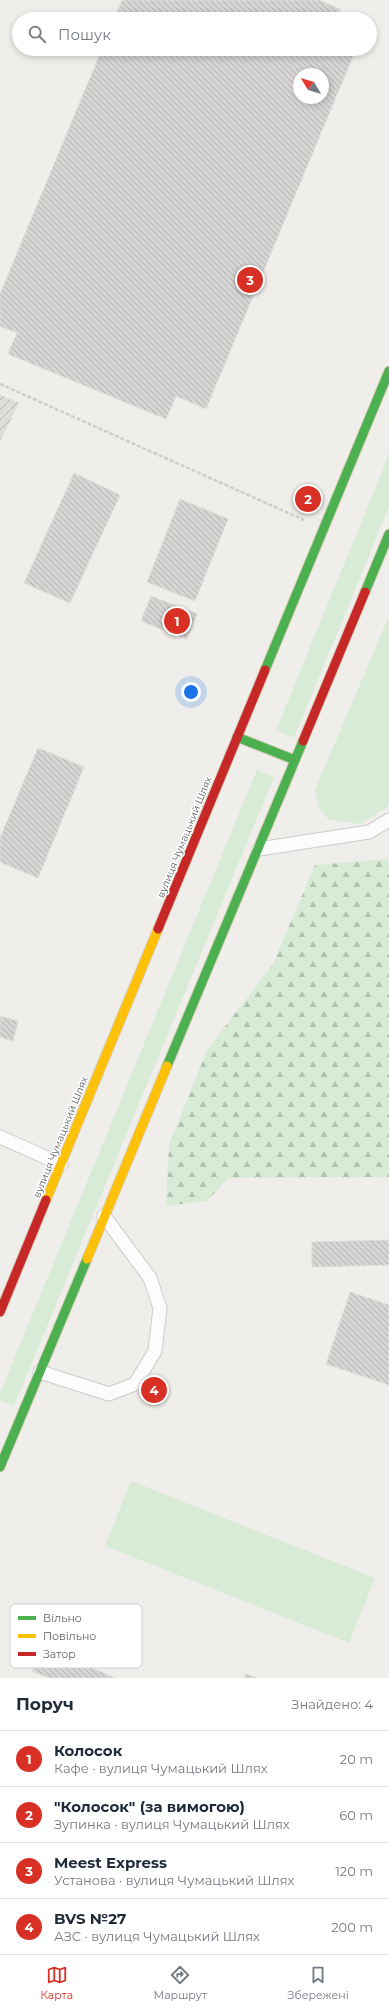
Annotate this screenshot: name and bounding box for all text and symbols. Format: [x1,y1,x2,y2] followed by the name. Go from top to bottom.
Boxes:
[12,12,377,56] search box
[26,23,48,45] icon: search
[58,25,111,44] text: Пошук
[293,68,329,104] north arrow
[237,265,263,295] pin: 3
[295,484,321,514] pin: 2
[164,606,190,636] pin: 1
[181,682,201,702] your location
[154,774,215,900] street label: вулиця Чумацький Шлях
[30,1074,91,1200] street label: вулиця Чумацький Шлях
[141,1375,167,1405] pin: 4
[10,1604,142,1668] legend
[43,1611,82,1625] text: Вільно
[43,1629,96,1643] text: Повільно
[43,1647,76,1661] text: Затор
[16,1694,74,1714] text: Поруч
[291,1696,373,1712] text: Знайдено: 4
[54,1741,122,1760] text: Колосок
[26,1751,32,1767] text: 1
[340,1751,373,1767] text: 20 m
[54,1760,268,1776] text: Кафе · вулиця Чумацький Шлях
[54,1797,245,1816] text: "Колосок" (за вимогою)
[25,1807,33,1823] text: 2
[339,1807,373,1823] text: 60 m
[54,1816,290,1832] text: Зупинка · вулиця Чумацький Шлях
[54,1853,167,1872] text: Meest Express
[25,1863,33,1879] text: 3
[335,1863,373,1879] text: 120 m
[54,1872,294,1888] text: Установа · вулиця Чумацький Шлях
[54,1909,126,1928] text: BVS №27
[25,1919,33,1935] text: 4
[331,1919,373,1935] text: 200 m
[54,1928,260,1944] text: АЗС · вулиця Чумацький Шлях
[40,1964,73,2002] tab: Карта
[154,1964,207,2002] tab: Маршрут
[288,1964,349,2002] tab: Збережені

